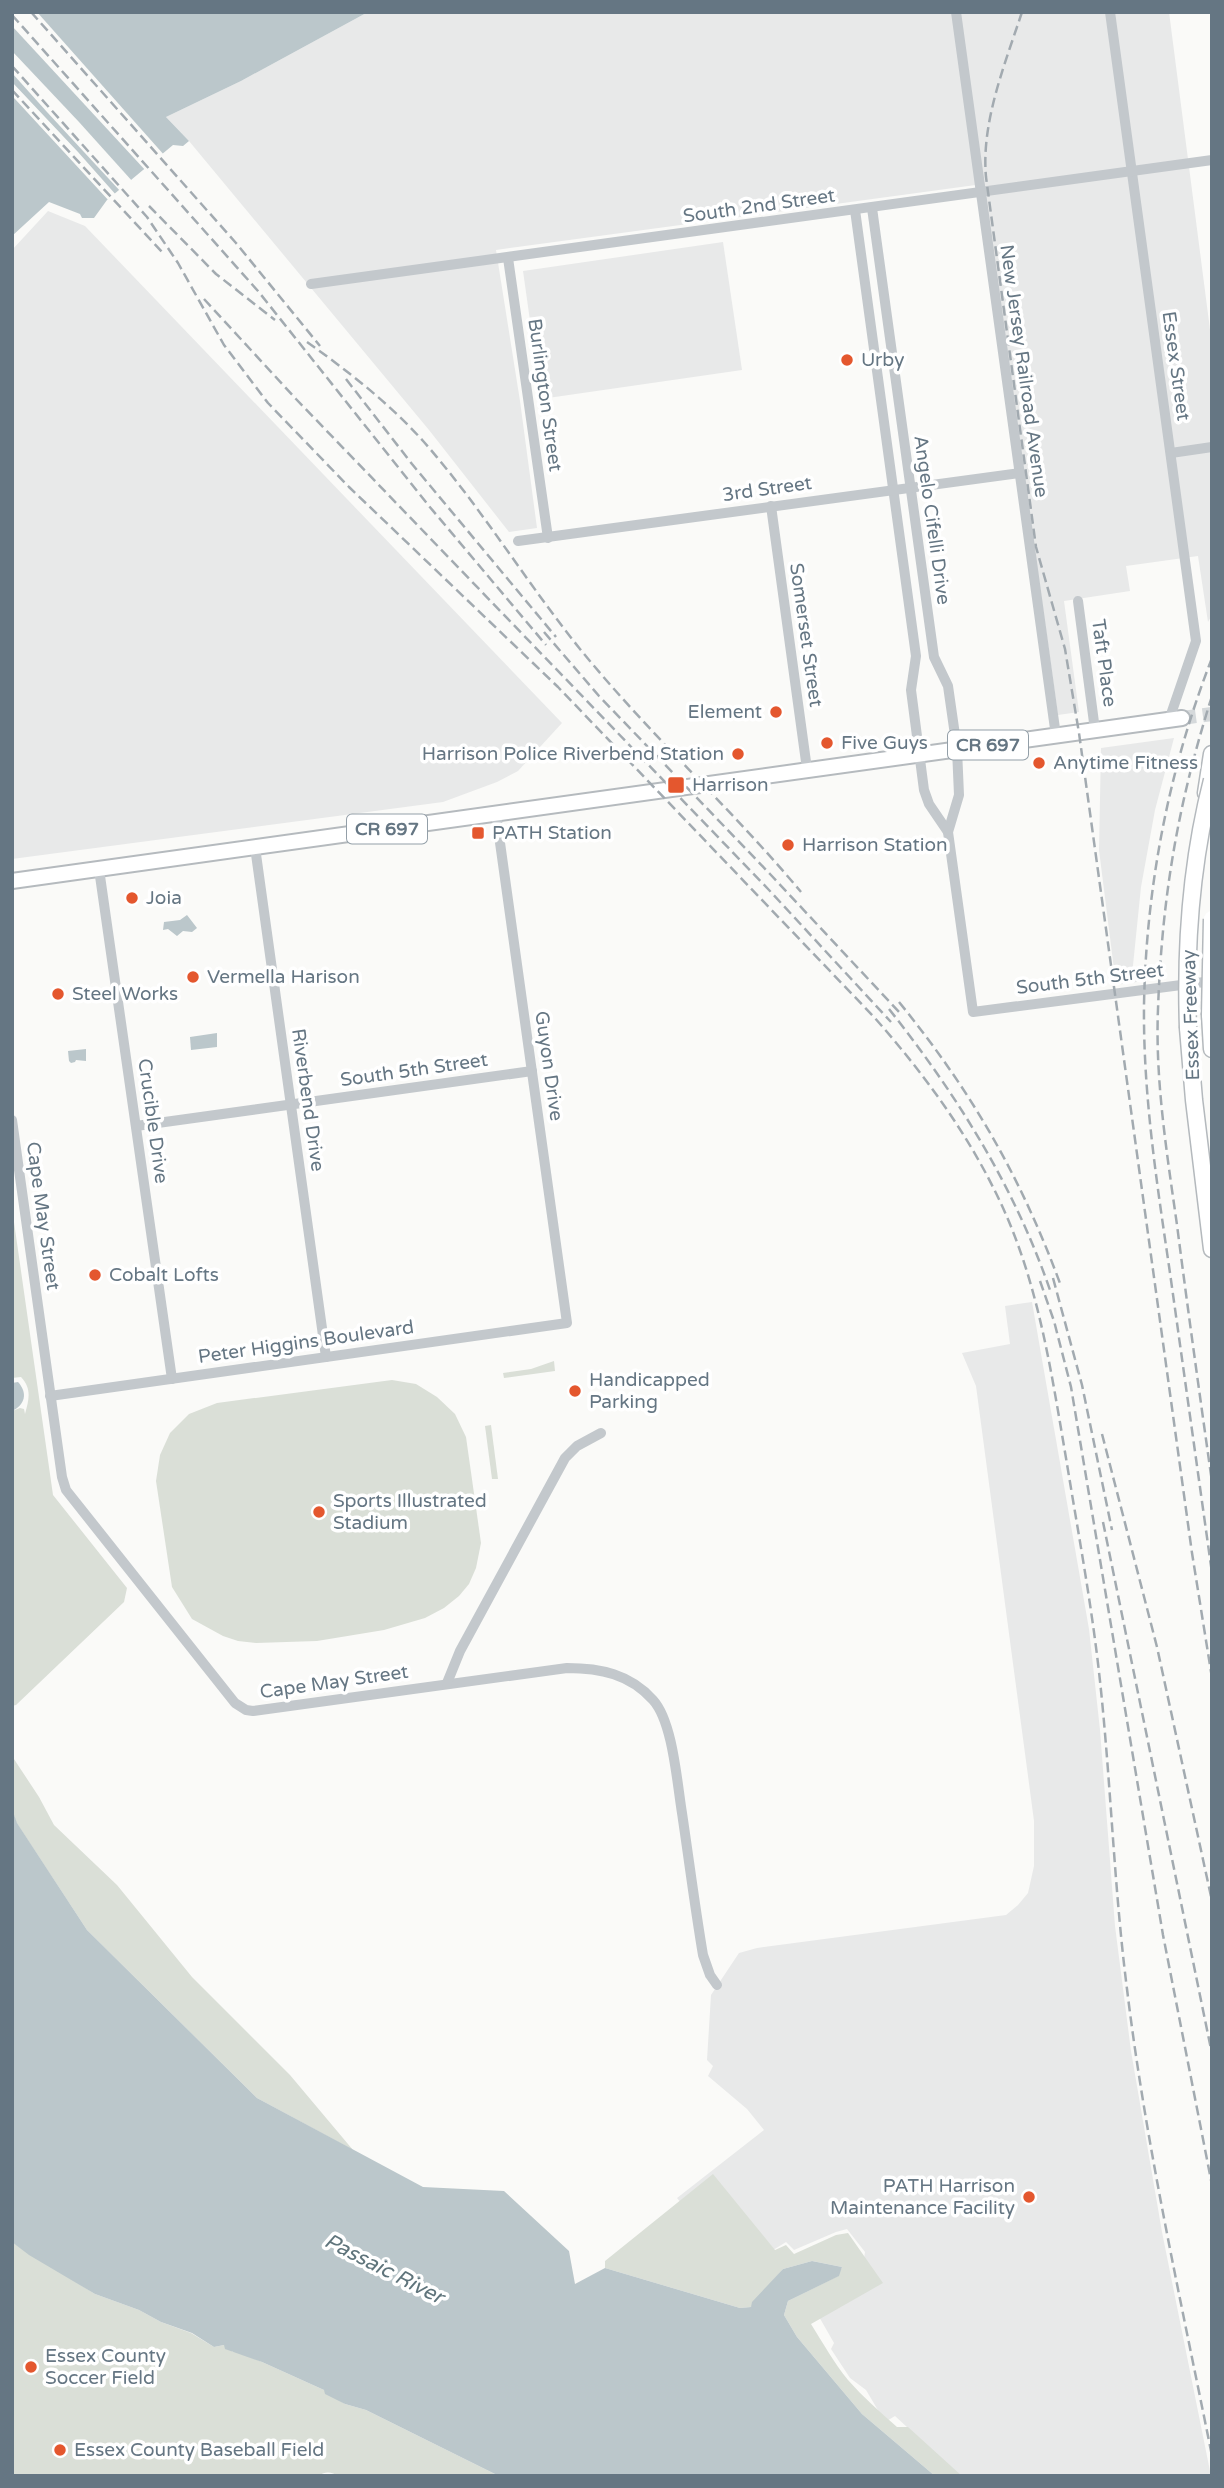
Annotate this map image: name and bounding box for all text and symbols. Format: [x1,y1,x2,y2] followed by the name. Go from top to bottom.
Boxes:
[682,184,836,228] street label: South 2nd Street
[995,243,1053,499] street label: New Jersey Railroad Avenue
[1157,310,1195,422] street label: Essex Street
[523,317,567,473] street label: Burlington Street
[861,349,904,371] place label: Urby
[839,352,855,368] marker: Urby
[909,434,955,606] street label: Angelo Cifelli Drive
[721,472,813,506] street label: 3rd Street
[785,562,827,708] street label: Somerset Street
[1087,618,1121,708] street label: Taft Place
[688,701,762,723] place label: Element
[768,704,784,720] marker: Element
[948,730,1028,760] road number: CR 697
[841,732,928,754] place label: Five Guys
[819,735,835,751] marker: Five Guys
[422,743,724,765] place label: Harrison Police Riverbend Station
[730,746,746,762] marker: Harrison Police Riverbend Station
[1053,752,1198,774] place label: Anytime Fitness
[1031,755,1047,771] marker: Anytime Fitness
[692,774,769,796] place label: Harrison
[666,775,686,795] marker: Harrison
[347,814,427,844] road number: CR 697
[492,822,612,844] place label: PATH Station
[470,825,486,841] marker: PATH Station
[802,834,948,856] place label: Harrison Station
[780,837,796,853] marker: Harrison Station
[146,887,182,909] place label: Joia
[124,890,140,906] marker: Joia
[1178,949,1204,1081] street label: Essex Freeway
[1015,959,1165,999] street label: South 5th Street
[207,966,360,988] place label: Vermella Harison
[185,969,201,985] marker: Vermella Harison
[72,983,178,1005] place label: Steel Works
[50,986,66,1002] marker: Steel Works
[530,1010,568,1122] street label: Guyon Drive
[287,1027,329,1173] street label: Riverbend Drive
[339,1049,489,1091] street label: South 5th Street
[133,1057,173,1185] street label: Crucible Drive
[22,1140,64,1292] street label: Cape May Street
[109,1264,219,1286] place label: Cobalt Lofts
[87,1267,103,1283] marker: Cobalt Lofts
[197,1316,415,1368] street label: Peter Higgins Boulevard
[589,1369,710,1413] place label: Handicapped Parking
[567,1383,583,1399] marker: Handicapped Parking
[333,1490,487,1534] place label: Sports Illustrated Stadium
[311,1504,327,1520] marker: Sports Illustrated Stadium
[258,1661,410,1703] street label: Cape May Street
[830,2175,1015,2219] place label: PATH Harrison Maintenance Facility
[1021,2189,1037,2205] marker: PATH Harrison Maintenance Facility
[320,2228,450,2311] water label: Passaic River
[45,2345,166,2389] place label: Essex County Soccer Field
[23,2359,39,2375] marker: Essex County Soccer Field
[74,2439,324,2461] place label: Essex County Baseball Field
[52,2442,68,2458] marker: Essex County Baseball Field

